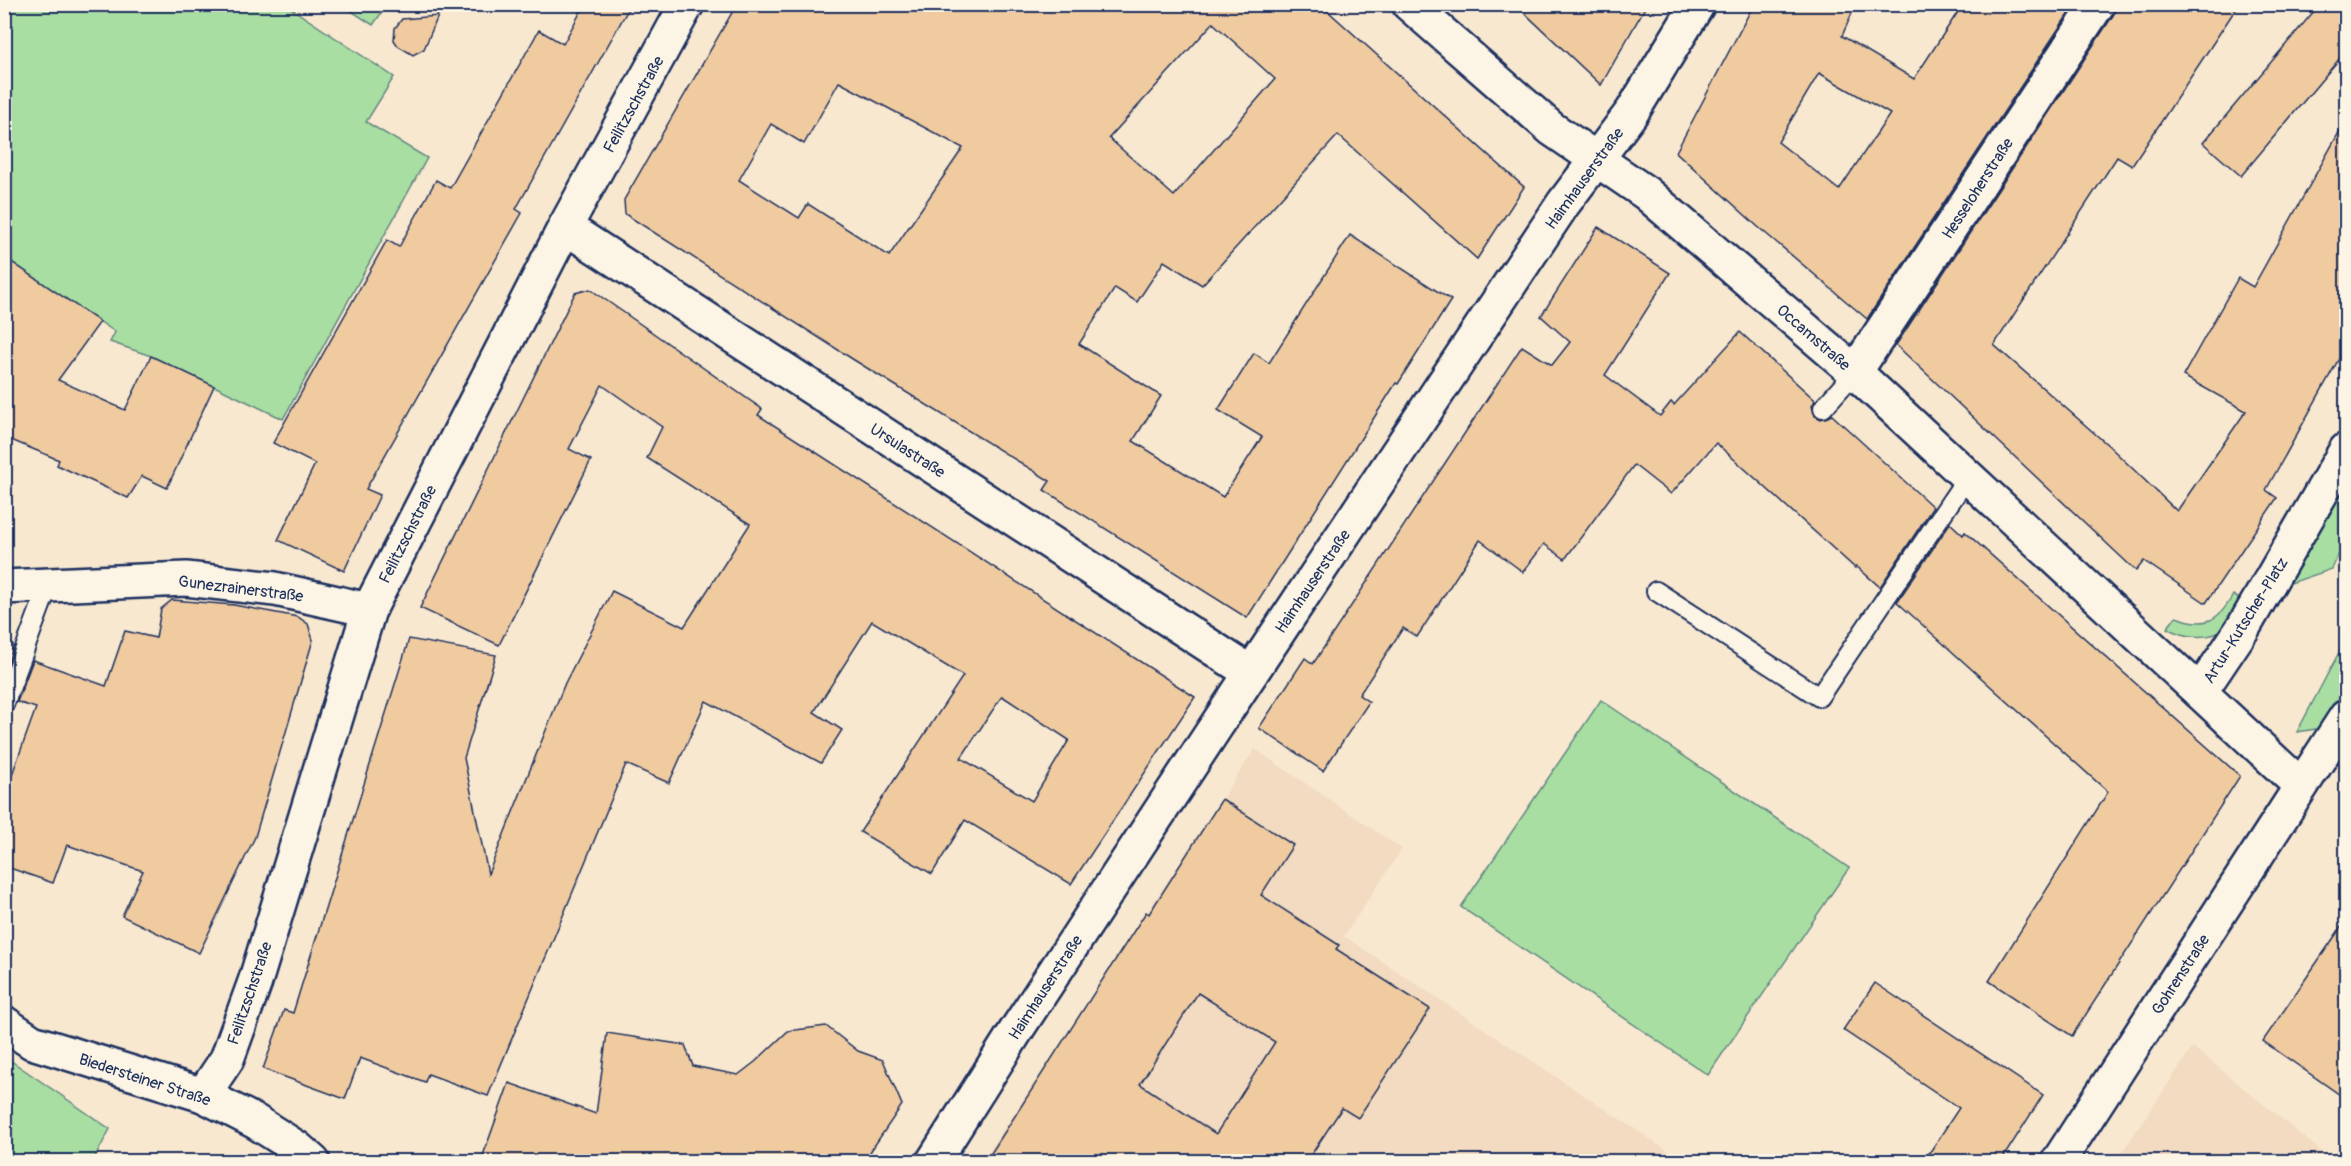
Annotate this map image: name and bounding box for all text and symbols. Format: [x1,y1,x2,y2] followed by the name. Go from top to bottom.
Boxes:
[599,53,669,156] street label: Feilitzschstraße
[1541,124,1629,233] street label: Haimhauserstraße
[1938,134,2018,243] street label: Hesseloherstraße
[1772,300,1854,375] street label: Occamstraße
[866,419,949,483] street label: Ursulastraße
[375,482,441,587] street label: Feilitzschstraße
[1271,526,1355,637] street label: Haimhauserstraße
[2199,554,2293,687] street label: Artur-Kutscher-Platz
[177,571,305,607] street label: Gunezrainerstraße
[1004,931,1087,1044] street label: Haimhauserstraße
[2147,931,2214,1018] street label: Gohrenstraße
[223,939,277,1047] street label: Feilitzschstraße
[76,1049,213,1111] street label: Biedersteiner Straße

